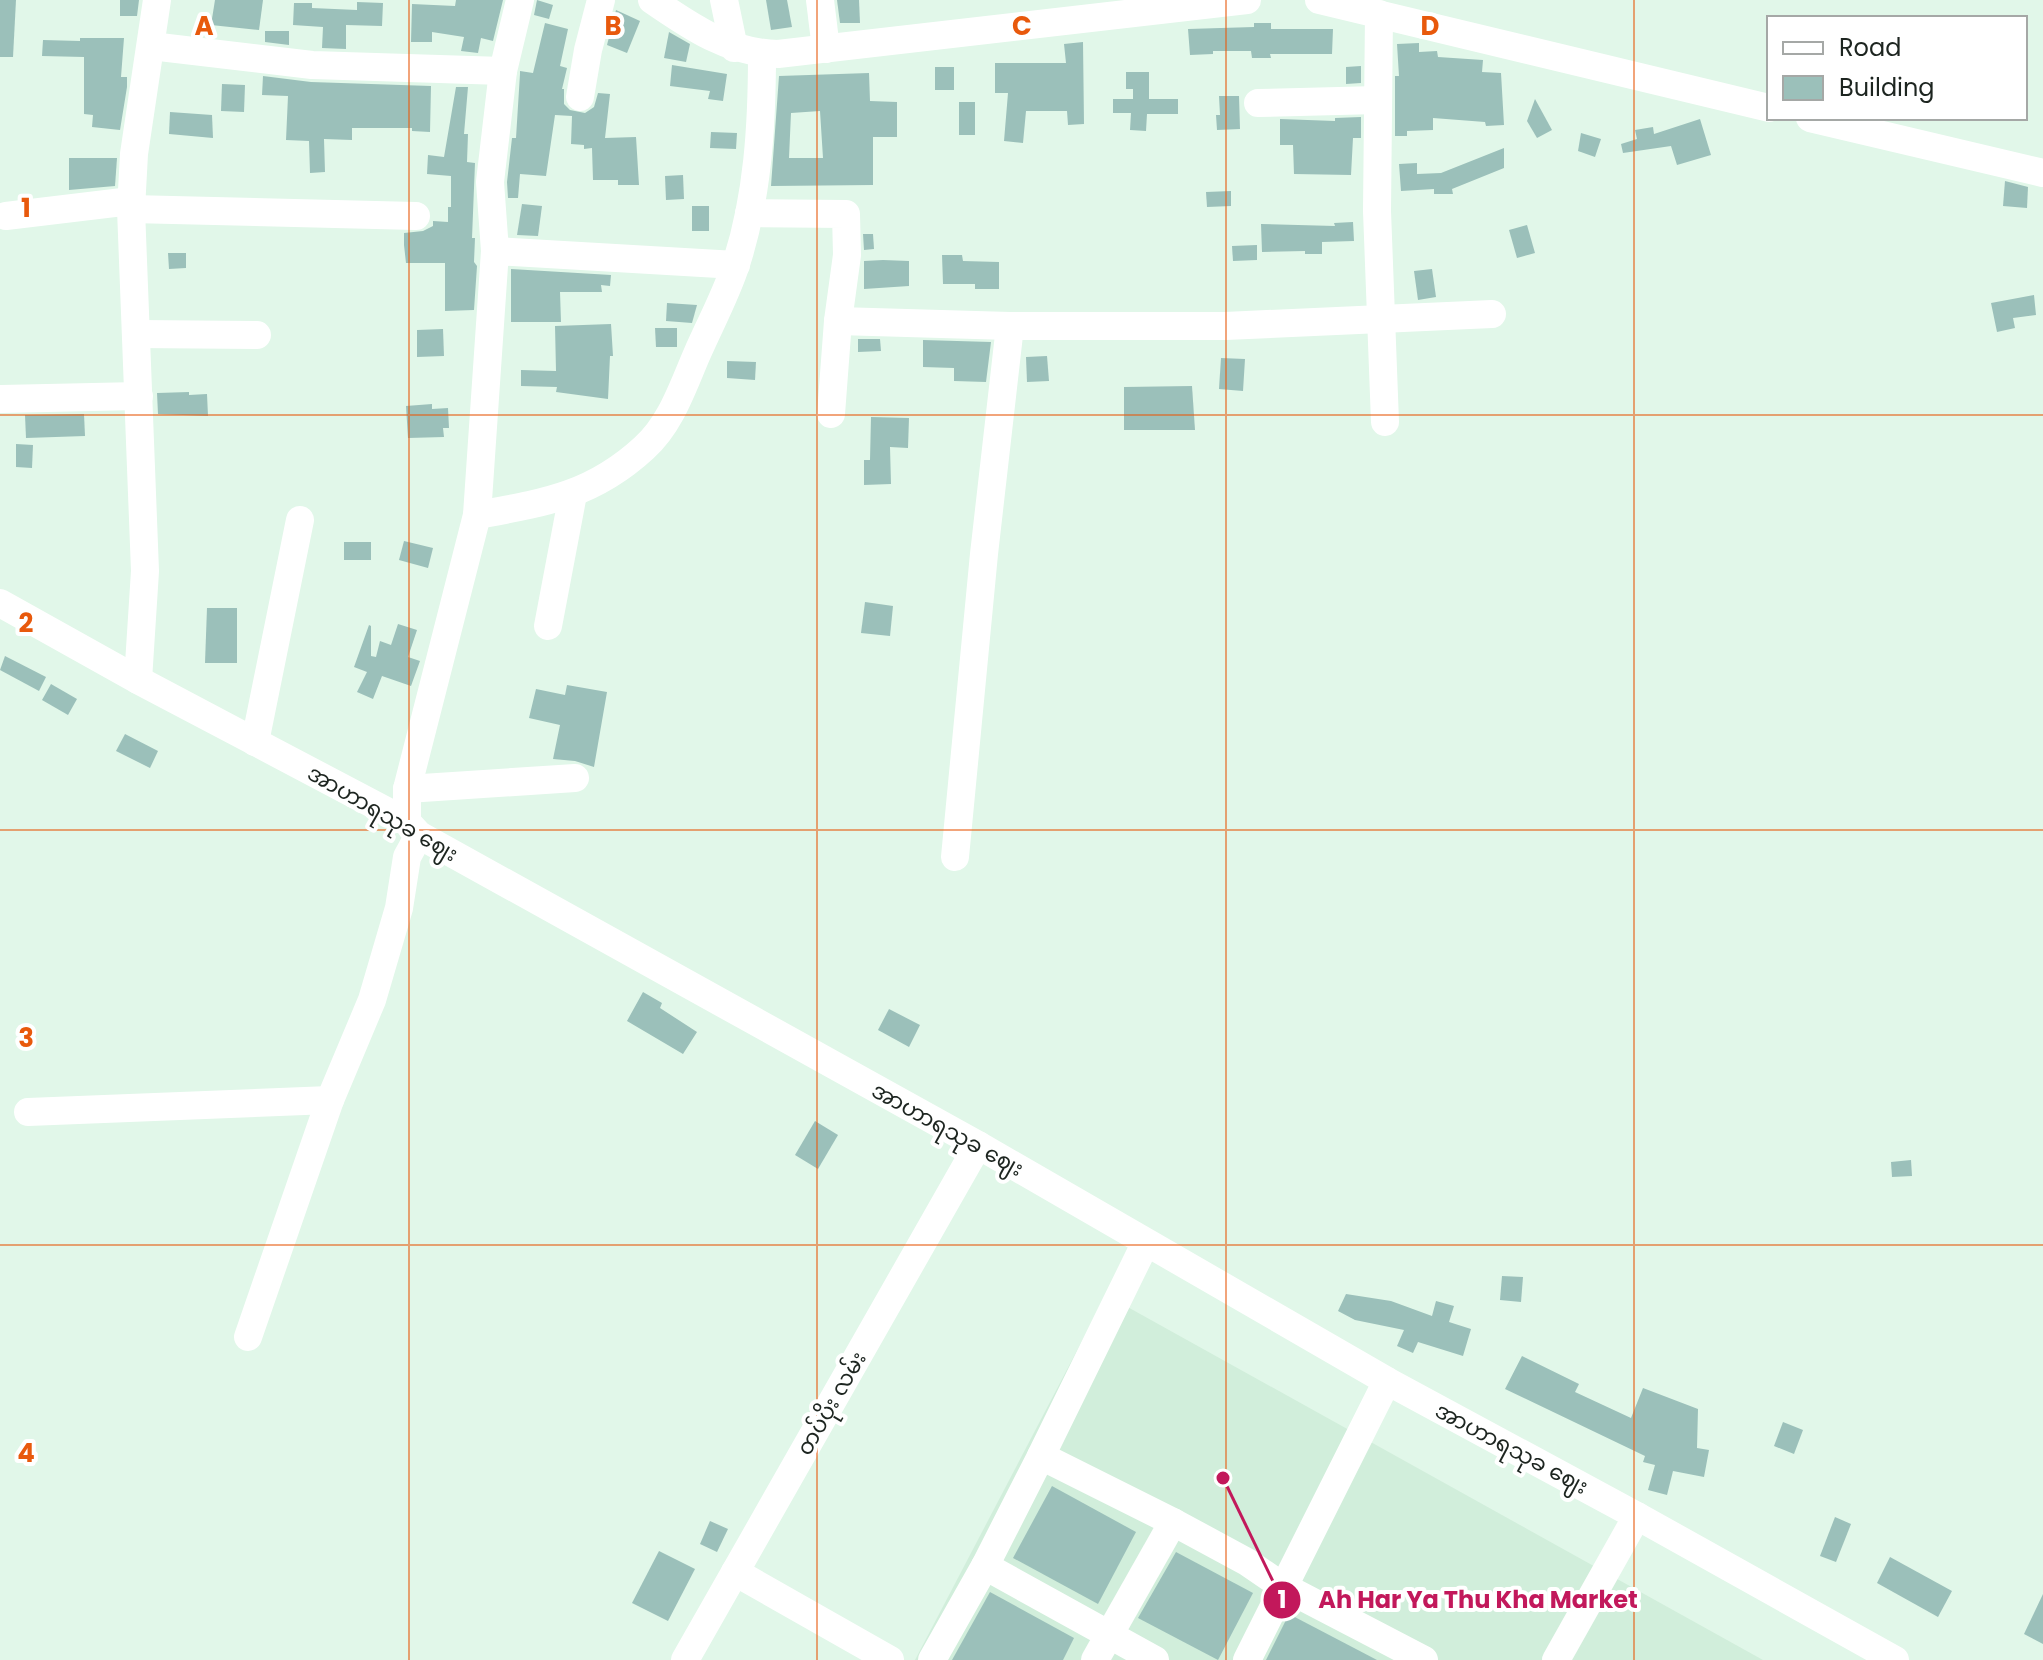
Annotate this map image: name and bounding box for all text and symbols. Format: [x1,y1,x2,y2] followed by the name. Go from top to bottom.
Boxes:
[194,8,214,44] text: A
[604,8,622,44] text: B
[1012,8,1032,44] text: C
[1421,8,1440,44] text: D
[1767,16,2027,120] legend
[1839,31,1901,64] text: Road
[1839,71,1935,104] text: Building
[21,190,31,226] text: 1
[19,605,34,641] text: 2
[301,758,464,871] street label: အာဟာရသုခ ဈေး
[18,1020,34,1056] text: 3
[865,1075,1029,1186] street label: အာဟာရသုခ ဈေး
[789,1346,875,1462] street label: တပ်ပိုး လမ်း
[1429,1395,1594,1504] street label: အာဟာရသုခ ဈေး
[17,1435,35,1471] text: 4
[1262,1576,1654,1624] callout: Ah Har Ya Thu Kha Market
[1277,1583,1287,1616] text: 1
[1318,1583,1638,1616] text: Ah Har Ya Thu Kha Market

